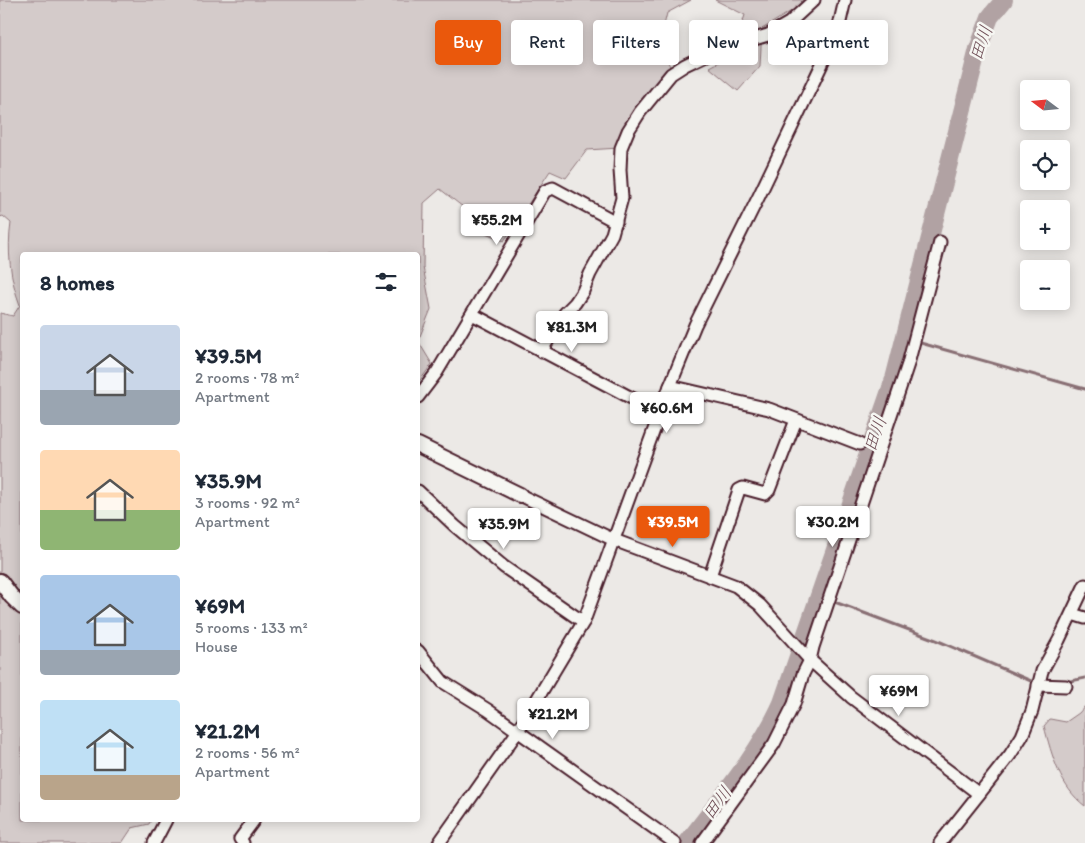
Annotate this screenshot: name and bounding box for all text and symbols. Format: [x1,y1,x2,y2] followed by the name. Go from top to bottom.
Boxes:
[435,20,501,65] chip: Buy
[511,20,583,65] chip: Rent
[593,20,679,65] chip: Filters
[689,20,758,65] chip: New
[768,20,888,65] chip: Apartment
[965,22,997,64] water label: 田川
[1020,80,1070,130] north arrow
[1020,80,1070,310] map controls
[1020,140,1070,190] button: locate
[1020,200,1070,250] button: +
[456,204,538,246] pin: ¥55.2M
[472,210,522,229] text: ¥55.2M
[1020,260,1070,310] button: −
[372,268,400,296] icon: filters
[40,270,115,295] text: 8 homes
[531,310,613,353] pin: ¥81.3M
[547,317,597,336] text: ¥81.3M
[195,343,262,368] text: ¥39.5M
[80,345,140,405] icon: home
[195,368,300,387] text: 2 rooms · 78 m²
[195,387,270,406] text: Apartment
[626,392,708,434] pin: ¥60.6M
[641,398,693,417] text: ¥60.6M
[859,413,891,455] water label: 田川
[195,468,262,493] text: ¥35.9M
[80,470,140,530] icon: home
[195,493,300,512] text: 3 rooms · 92 m²
[632,506,714,548] pin: ¥39.5M
[792,506,874,548] pin: ¥30.2M
[463,508,545,550] pin: ¥35.9M
[195,512,270,531] text: Apartment
[648,512,698,531] text: ¥39.5M
[807,512,859,531] text: ¥30.2M
[479,514,529,533] text: ¥35.9M
[195,593,245,618] text: ¥69M
[80,595,140,655] icon: home
[195,618,308,637] text: 5 rooms · 133 m²
[195,637,238,656] text: House
[869,674,929,717] pin: ¥69M
[880,681,918,700] text: ¥69M
[512,698,594,740] pin: ¥21.2M
[528,704,578,723] text: ¥21.2M
[195,718,260,743] text: ¥21.2M
[80,720,140,780] icon: home
[195,743,300,762] text: 2 rooms · 56 m²
[195,762,270,781] text: Apartment
[697,782,737,824] water label: 田川

